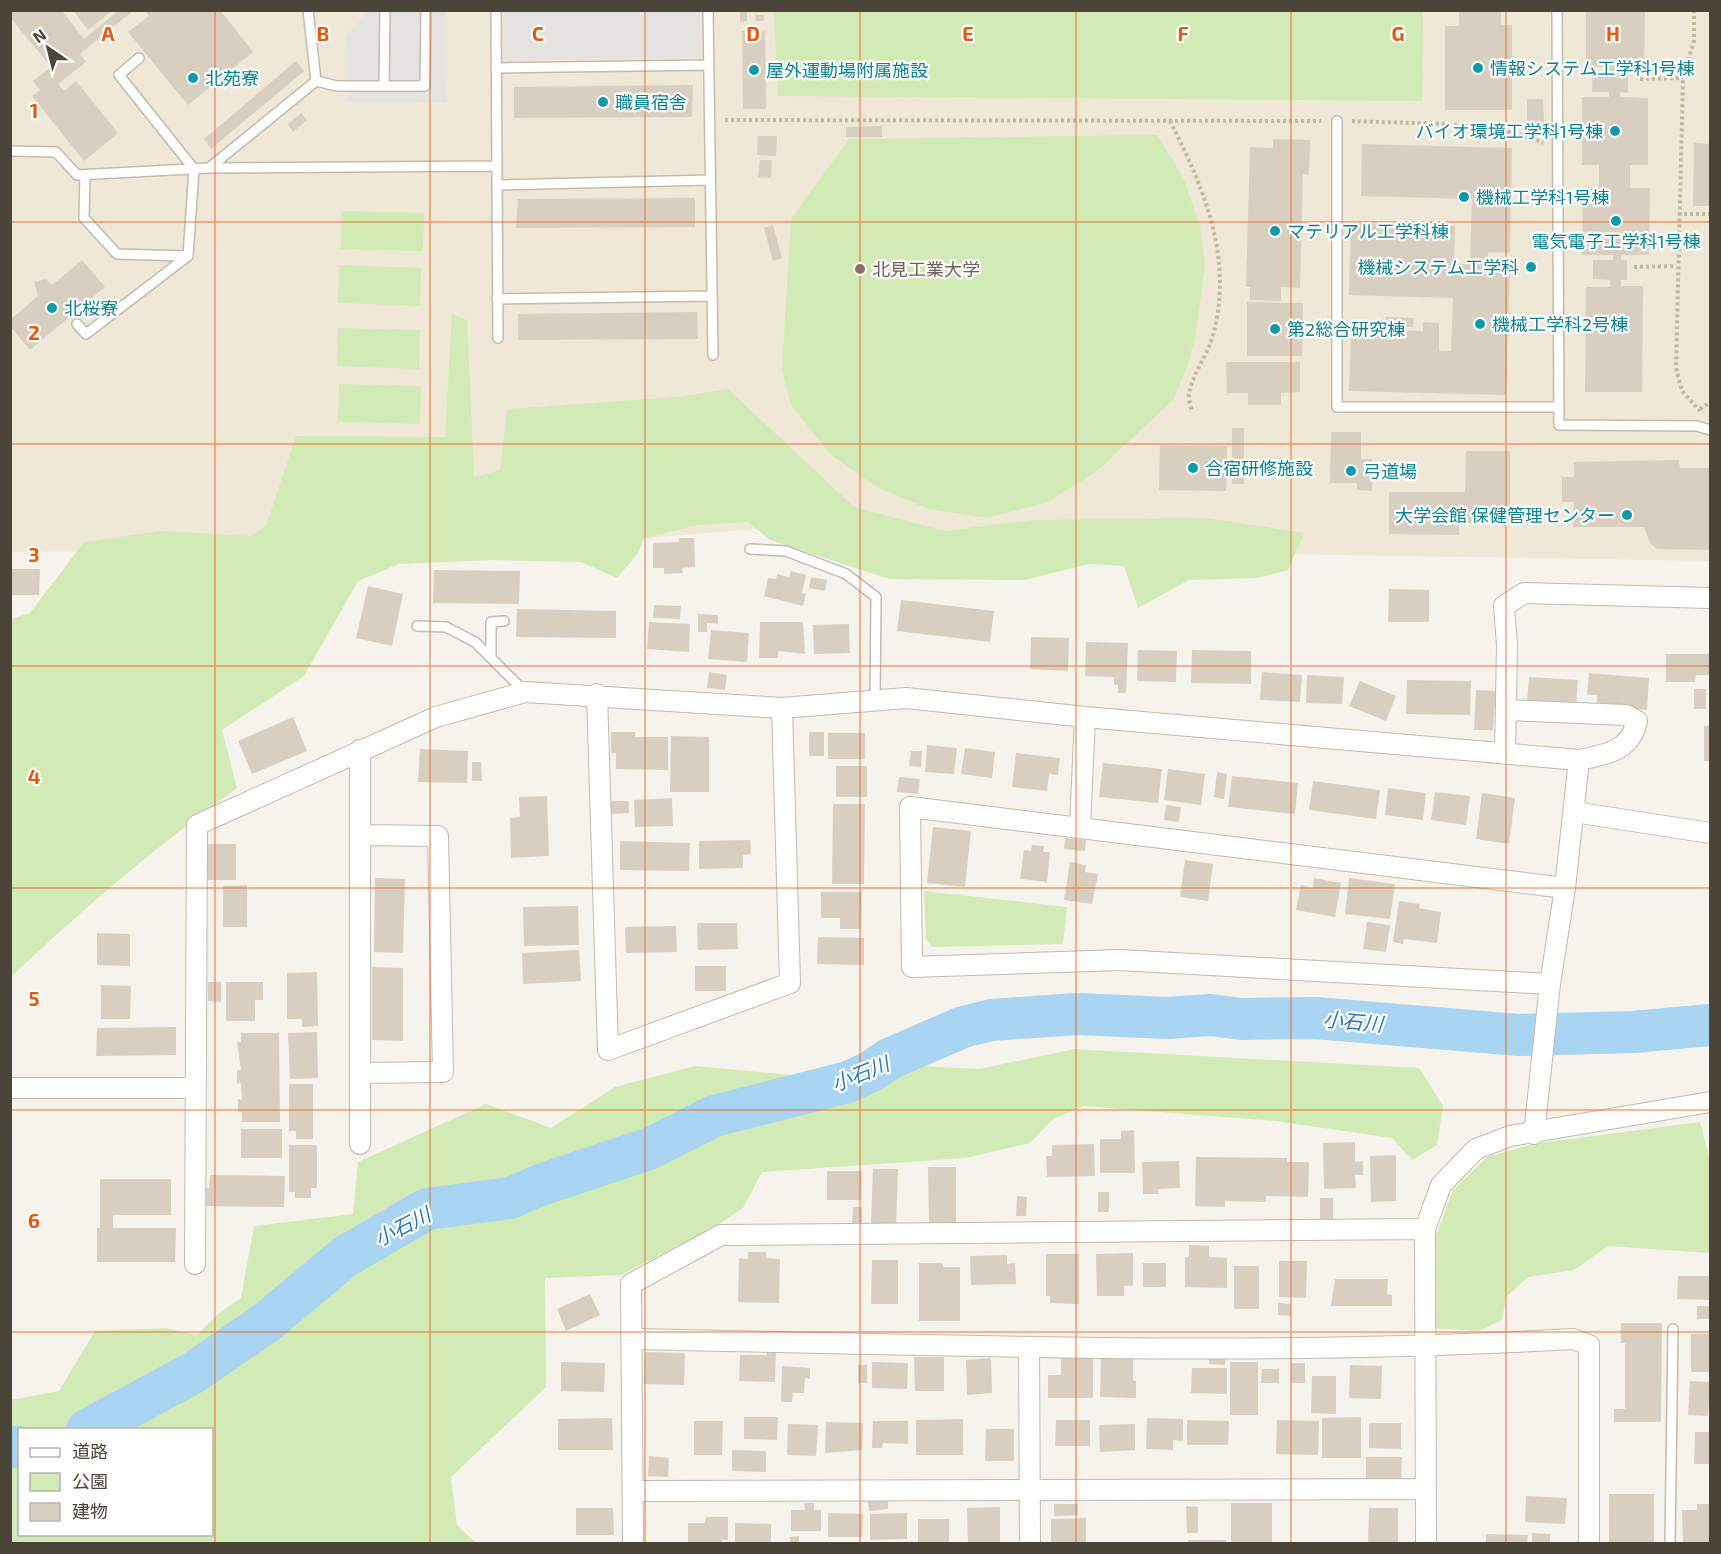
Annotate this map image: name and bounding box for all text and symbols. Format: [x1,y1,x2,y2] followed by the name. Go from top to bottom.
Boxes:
[18,18,78,78] north arrow
[101,21,115,45] text: A
[317,21,329,45] text: B
[532,21,544,45] text: C
[746,21,760,45] text: D
[962,21,974,45] text: E
[1177,21,1189,45] text: F
[1392,21,1404,45] text: G
[1606,21,1620,45] text: H
[29,24,49,46] text: N
[1490,57,1695,79] place label: 情報システム工学科1号棟
[766,59,928,81] place label: 屋外運動場附属施設
[1471,61,1485,75] marker: 情報システム工学科1号棟
[747,63,761,77] marker: 屋外運動場附属施設
[205,67,259,89] place label: 北苑寮
[186,71,200,85] marker: 北苑寮
[615,91,687,113] place label: 職員宿舎
[596,95,610,109] marker: 職員宿舎
[30,98,38,122] text: 1
[1416,120,1603,142] place label: バイオ環境工学科1号棟
[1608,124,1622,138] marker: バイオ環境工学科1号棟
[1476,186,1609,208] place label: 機械工学科1号棟
[1457,190,1471,204] marker: 機械工学科1号棟
[1609,214,1623,228] marker: 電気電子工学科1号棟
[1287,220,1449,242] place label: マテリアル工学科棟
[1268,224,1282,238] marker: マテリアル工学科棟
[1531,230,1701,252] place label: 電気電子工学科1号棟
[1358,256,1519,278] place label: 機械システム工学科
[872,258,980,280] place label: 北見工業大学
[1524,260,1538,274] marker: 機械システム工学科
[853,262,867,276] marker: 北見工業大学
[64,297,118,319] place label: 北桜寮
[45,301,59,315] marker: 北桜寮
[1492,313,1628,335] place label: 機械工学科2号棟
[1473,317,1487,331] marker: 機械工学科2号棟
[1287,318,1405,340] place label: 第2総合研究棟
[28,320,40,344] text: 2
[1268,322,1282,336] marker: 第2総合研究棟
[1205,457,1313,479] place label: 合宿研修施設
[1363,460,1417,482] place label: 弓道場
[1186,461,1200,475] marker: 合宿研修施設
[1344,464,1358,478] marker: 弓道場
[1395,504,1615,526] place label: 大学会館 保健管理センター
[1620,508,1634,522] marker: 大学会館 保健管理センター
[28,542,40,566] text: 3
[28,764,41,788] text: 4
[28,986,40,1010] text: 5
[1322,1006,1386,1036] water label: 小石川
[828,1050,894,1095] water label: 小石川
[370,1201,436,1250] water label: 小石川
[28,1208,40,1232] text: 6
[18,1428,213,1536] legend
[72,1440,108,1462] text: 道路
[72,1470,108,1492] text: 公園
[72,1500,108,1522] text: 建物

